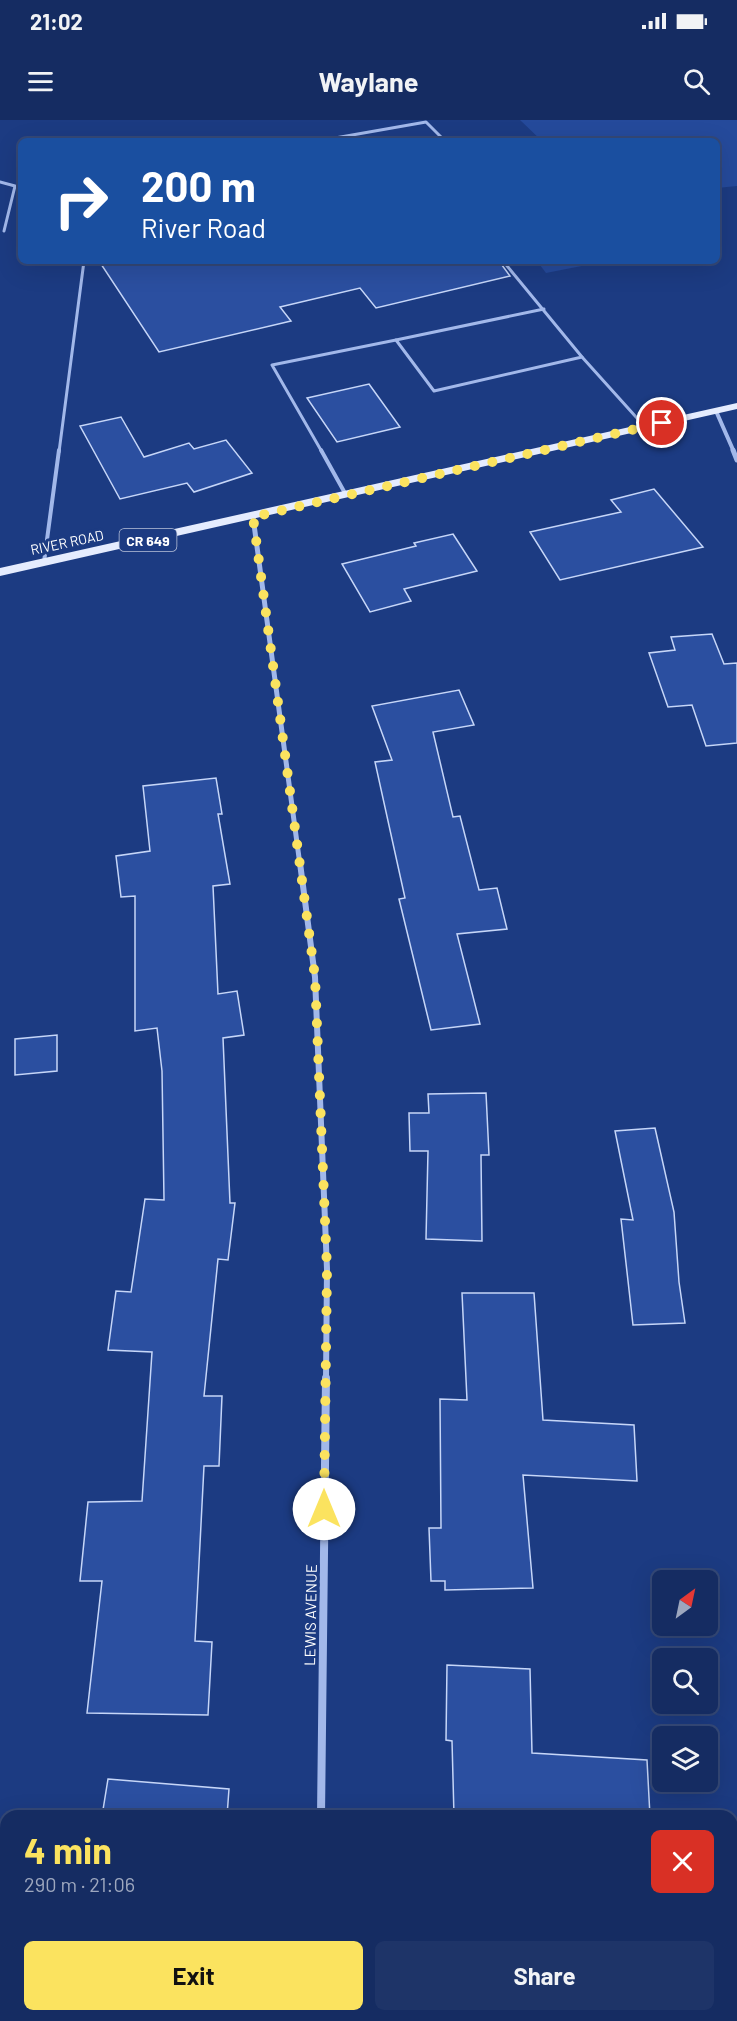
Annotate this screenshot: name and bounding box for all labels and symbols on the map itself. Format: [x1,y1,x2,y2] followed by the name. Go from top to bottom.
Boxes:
[636,397,687,448] pin
[29,526,105,558] street label: RIVER ROAD
[120,529,176,551] road number: CR 649
[292,1477,356,1541] position arrow
[300,1564,320,1666] street label: LEWIS AVENUE
[652,1570,718,1636] north arrow

